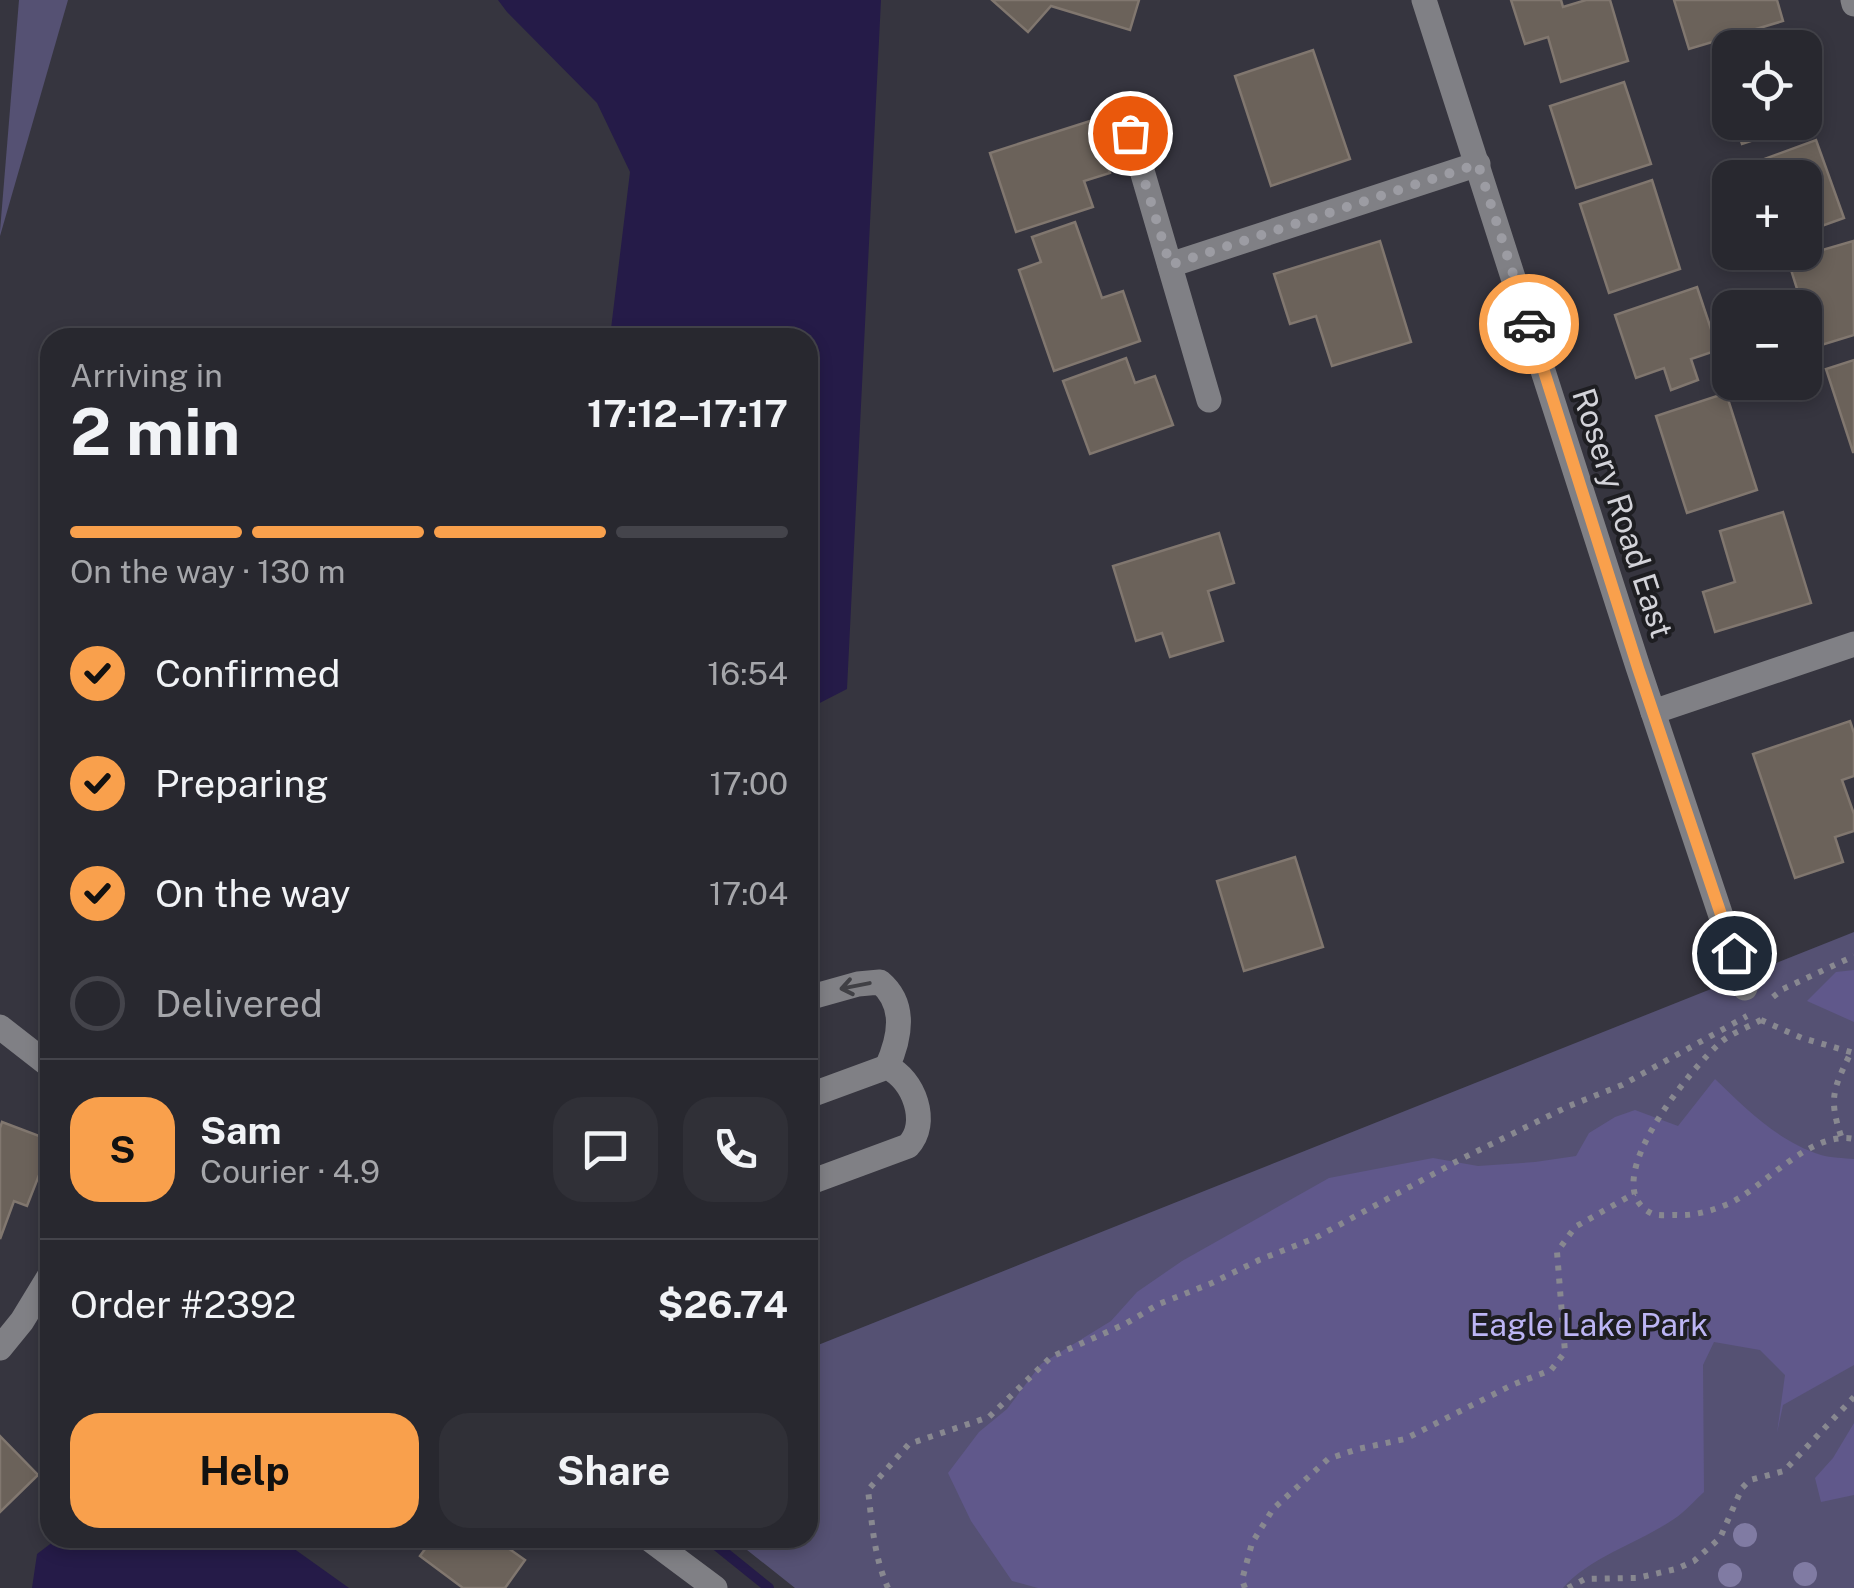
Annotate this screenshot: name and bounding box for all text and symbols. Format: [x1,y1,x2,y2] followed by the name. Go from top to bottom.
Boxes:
[1712,30,1822,400] map controls
[1712,30,1822,140] button: locate
[1088,91,1173,176] pin
[1103,106,1158,161] icon: bag
[1712,160,1822,270] button: +
[1479,274,1579,374] courier
[1712,290,1822,400] button: −
[1502,297,1557,352] icon: car
[70,357,223,394] text: Arriving in
[1565,384,1681,642] street label: Rosery Road East
[587,391,788,436] text: 17:12–17:17
[70,393,240,470] text: 2 min
[70,553,345,590] text: On the way · 130 m
[70,646,125,701] icon: check
[155,651,340,696] text: Confirmed
[707,655,788,692] text: 16:54
[70,756,125,811] icon: check
[155,761,329,806] text: Preparing
[710,765,788,802] text: 17:00
[70,866,125,921] icon: check
[155,871,351,916] text: On the way
[709,875,788,912] text: 17:04
[1692,911,1777,996] pin
[1707,926,1762,981] icon: home
[840,977,872,996] one-way arrow
[155,981,323,1026] text: Delivered
[553,1097,658,1202] button: chat
[683,1097,788,1202] button: phone
[200,1108,282,1153] text: Sam
[109,1127,136,1172] text: S
[200,1153,380,1190] text: Courier · 4.9
[70,1282,296,1327] text: Order #2392
[658,1282,788,1327] text: $26.74
[1470,1306,1708,1343] park label: Eagle Lake Park
[70,1413,419,1528] button: Help
[439,1413,788,1528] button: Share

